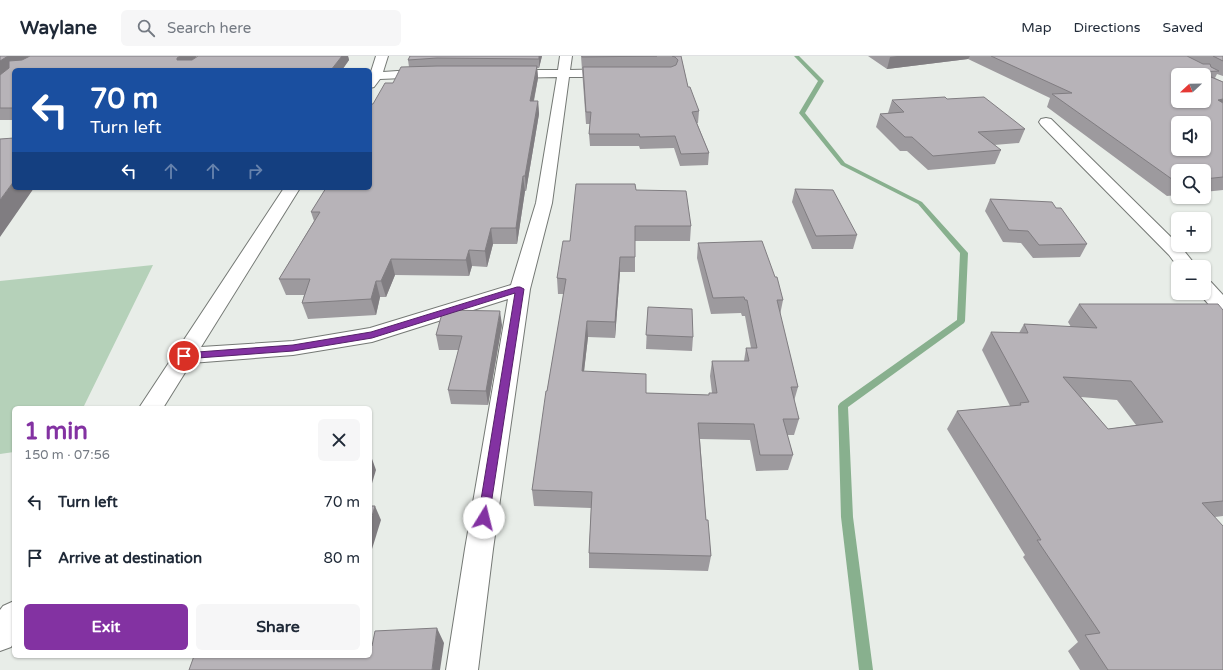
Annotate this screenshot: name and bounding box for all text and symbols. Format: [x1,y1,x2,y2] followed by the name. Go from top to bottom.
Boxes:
[121,10,401,46] search box
[20,17,97,39] text: Waylane
[135,17,157,39] icon: search
[167,19,251,37] text: Search here
[1021,19,1052,36] text: Map
[1074,19,1141,36] text: Directions
[1163,19,1203,36] text: Saved
[1171,68,1211,108] north arrow
[1171,68,1211,300] map controls
[90,82,158,116] text: 70 m
[24,84,76,136] icon: left
[90,116,162,138] text: Turn left
[1171,116,1211,156] button: sound
[118,160,140,182] icon: left
[160,160,182,182] icon: ahead
[202,160,224,182] icon: ahead
[244,160,266,182] icon: right
[1171,164,1211,204] button: search
[1171,212,1211,252] button: +
[1171,260,1211,300] button: −
[167,339,201,373] pin
[173,345,195,367] icon: arrive
[24,417,88,446] text: 1 min
[318,419,360,461] button: close
[24,447,110,463] text: 150 m · 07:56
[24,491,46,513] icon: left
[58,493,118,511] text: Turn left
[323,493,360,511] text: 70 m
[463,497,505,539] position arrow
[24,547,46,569] icon: arrive
[58,549,202,567] text: Arrive at destination
[323,549,360,567] text: 80 m
[24,604,188,650] button: Exit
[196,604,360,650] button: Share

